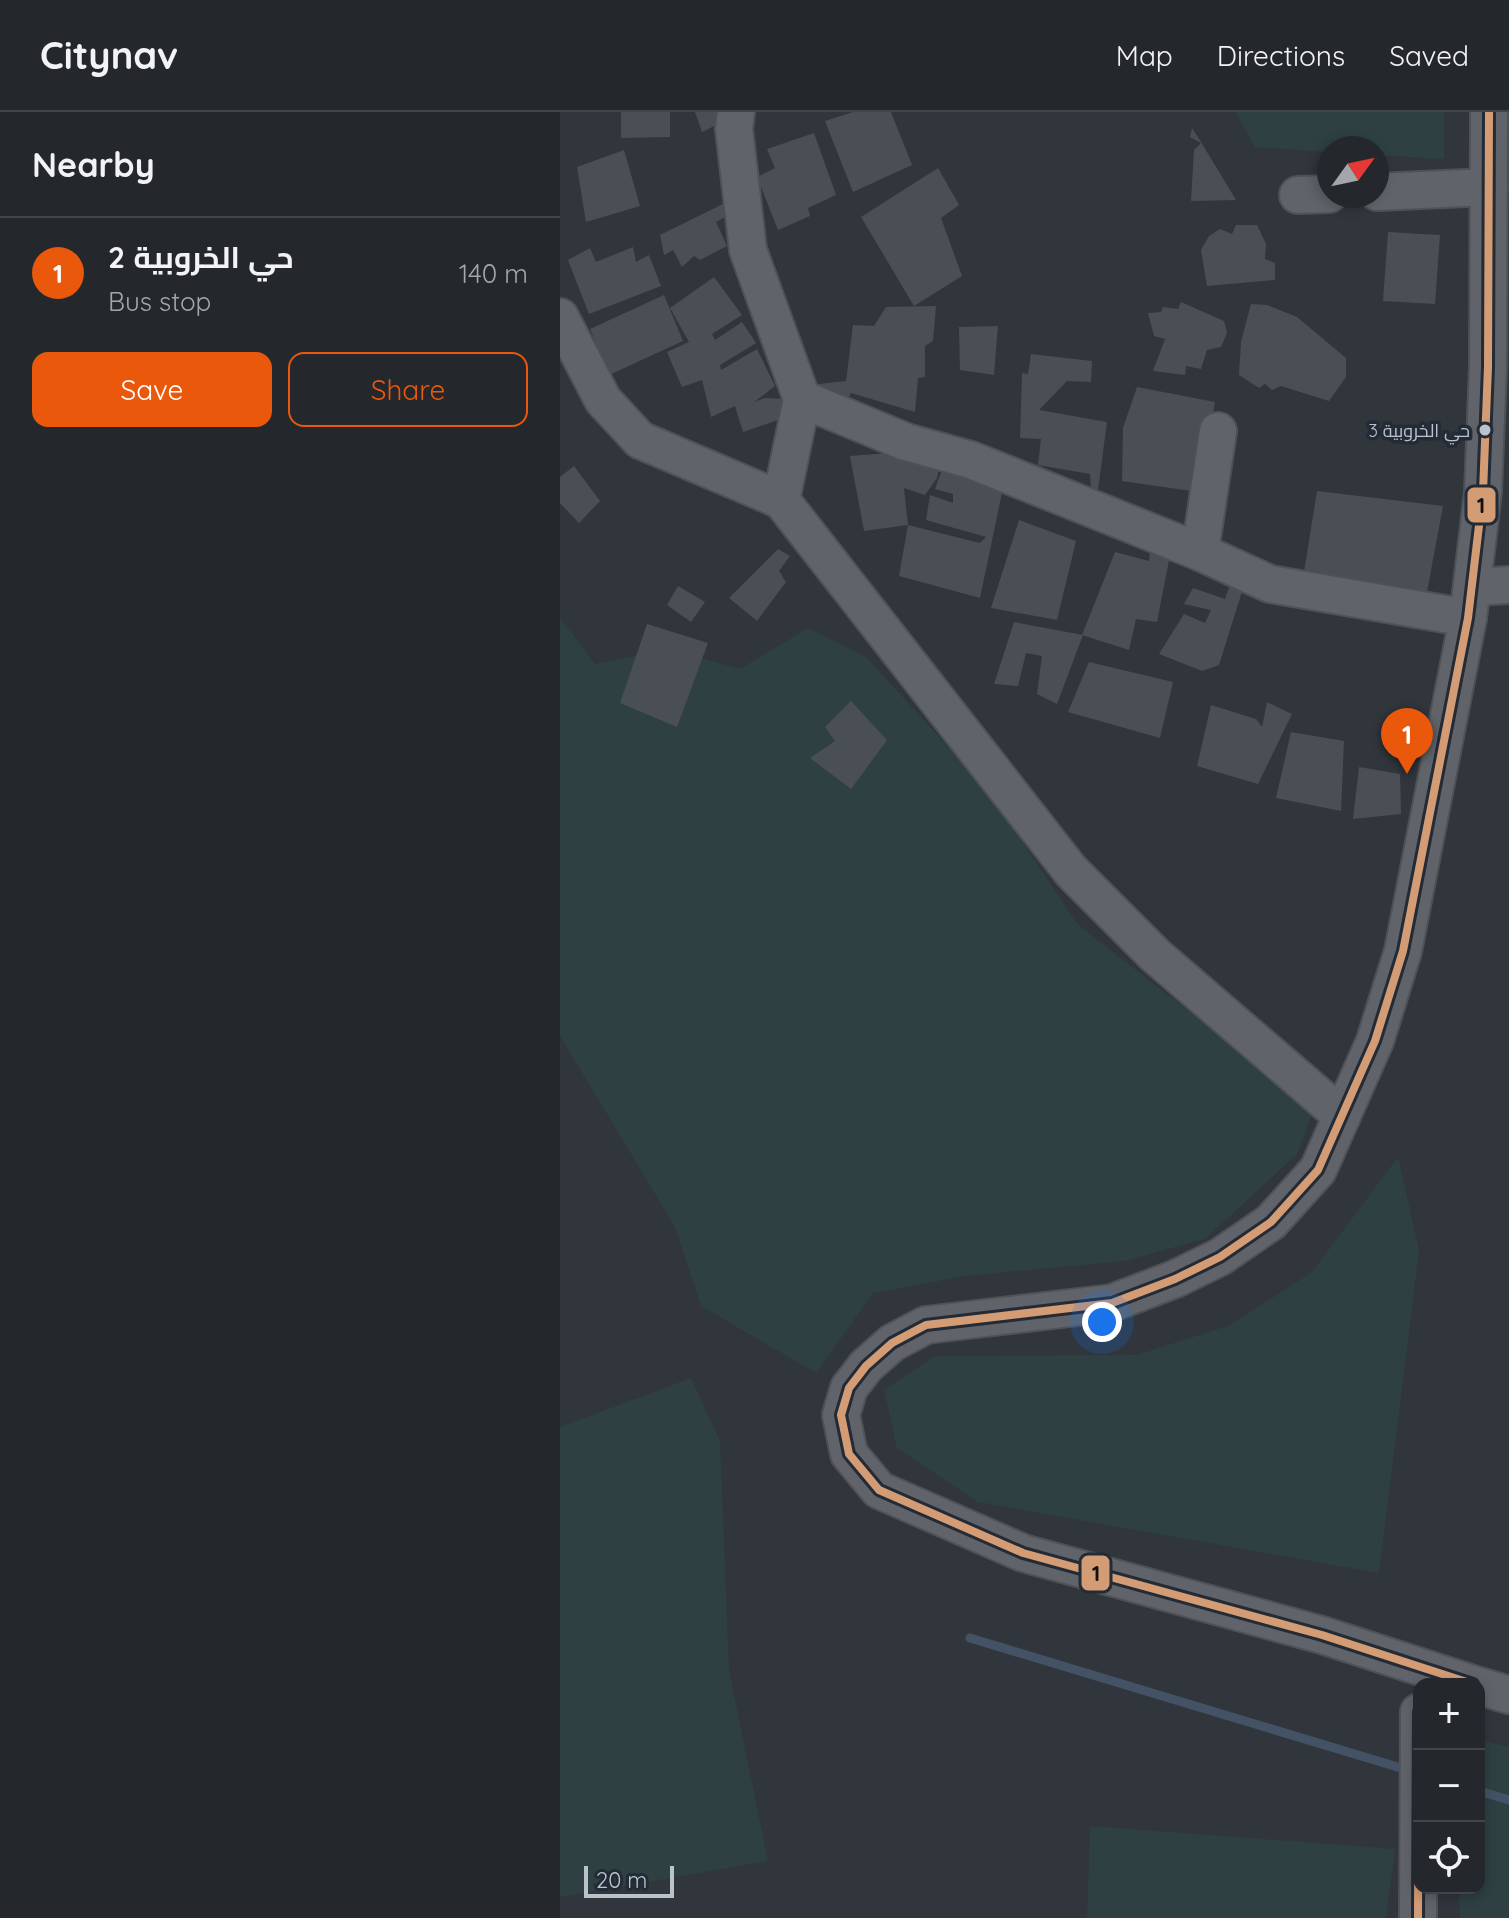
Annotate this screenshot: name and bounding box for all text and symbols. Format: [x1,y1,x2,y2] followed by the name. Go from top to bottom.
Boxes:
[40,31,178,79] text: Citynav
[1116,38,1173,73] text: Map
[1217,38,1345,73] text: Directions
[1389,38,1469,73] text: Saved
[1317,136,1389,208] north arrow
[32,143,155,186] text: Nearby
[108,238,294,276] text: حي الخروبية 2
[53,257,63,290] text: 1
[459,257,528,290] text: 140 m
[108,285,211,318] text: Bus stop
[32,352,272,427] button: Save
[288,352,528,427] button: Share
[1368,419,1470,445] place label: حي الخروبية 3
[1477,422,1493,438] marker: حي الخروبية 3
[1466,486,1497,524] line badge: 1
[1477,491,1485,519] text: 1
[1381,708,1433,774] pin: 1
[1082,1302,1122,1342] your location
[1080,1554,1111,1592] line badge: 1
[1092,1559,1100,1587] text: 1
[1413,1678,1485,1894] map controls
[1413,1678,1485,1750] button: +
[1413,1750,1485,1822] button: −
[1413,1822,1485,1894] button: locate
[584,1862,674,1898] scale bar
[596,1866,647,1894] text: 20 m

